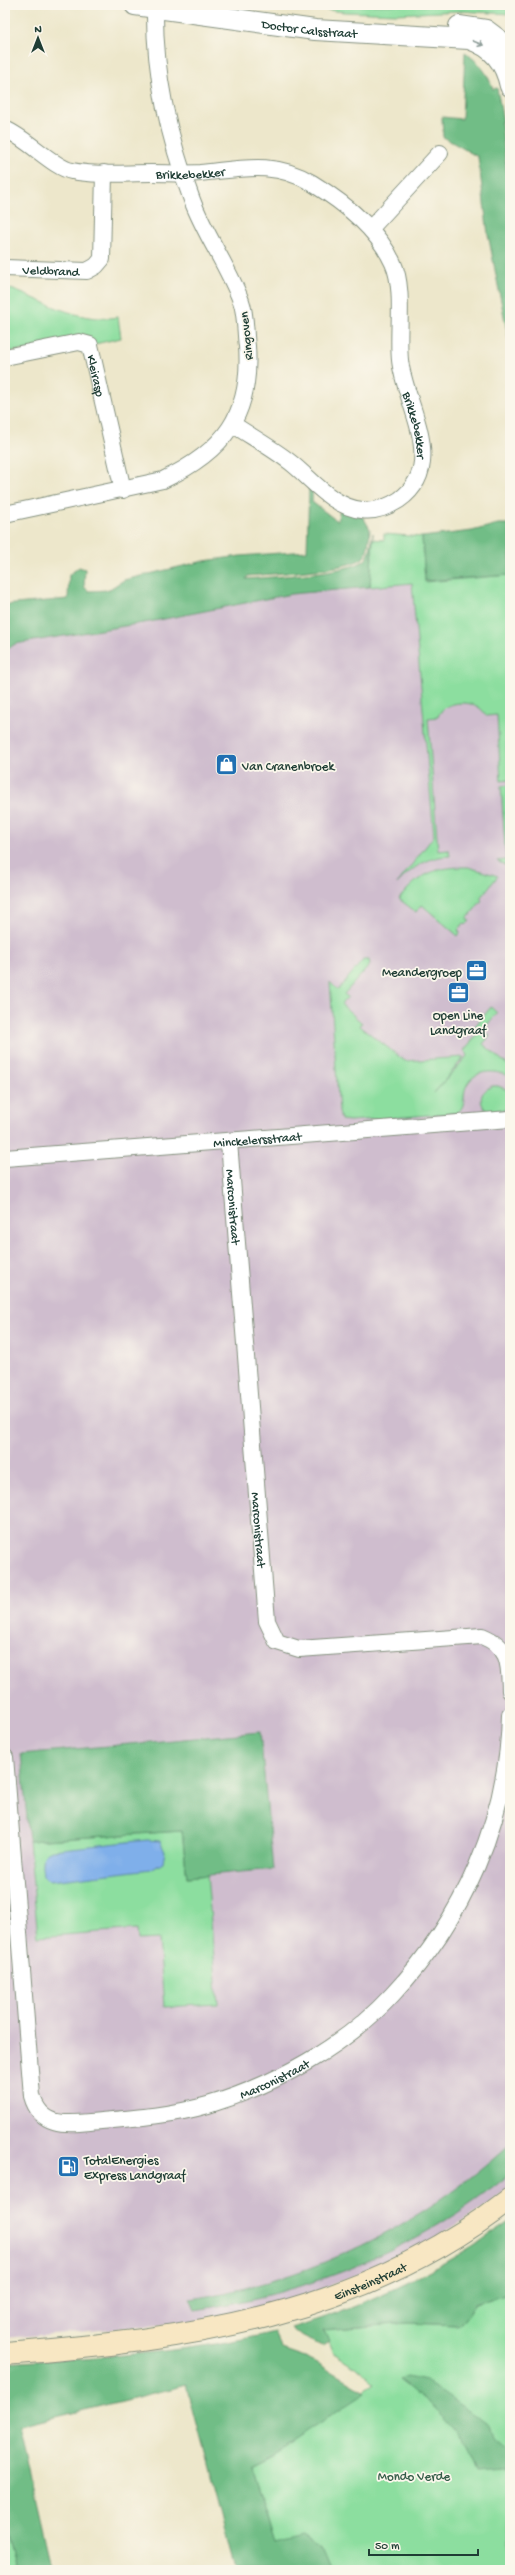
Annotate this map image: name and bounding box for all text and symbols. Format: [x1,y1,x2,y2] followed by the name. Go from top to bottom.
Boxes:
[18,18,58,58] north arrow
[260,18,359,43] street label: Doctor Calsstraat
[34,24,42,36] text: N
[472,39,484,47] one-way arrow
[155,165,227,183] street label: Brikkebekker
[21,264,81,281] street label: Veldbrand
[237,310,257,361] street label: Ringoven
[82,353,107,399] street label: Kleirasp
[398,389,427,460] street label: Brikkebekker
[213,752,239,778] shop icon: Van Cranenbroek
[241,760,336,775] place label: Van Cranenbroek
[464,958,490,984] office icon: Meandergroep
[382,966,463,981] place label: Meandergroep
[445,979,471,1005] office icon: Open Line Landgraaf
[430,1009,487,1039] place label: Open Line Landgraaf
[213,1130,304,1152] street label: Minckelersstraat
[221,1169,242,1247] street label: Marconistraat
[247,1492,268,1570] street label: Marconistraat
[238,2056,314,2103] street label: Marconistraat
[55,2153,81,2179] fuel station icon: TotalEnergies Express Landgraaf
[83,2154,187,2184] place label: TotalEnergies Express Landgraaf
[332,2260,411,2305] street label: Einsteinstraat
[378,2470,450,2485] park label: Mondo Verde
[369,2531,478,2557] scale bar
[375,2540,400,2554] text: 50 m

